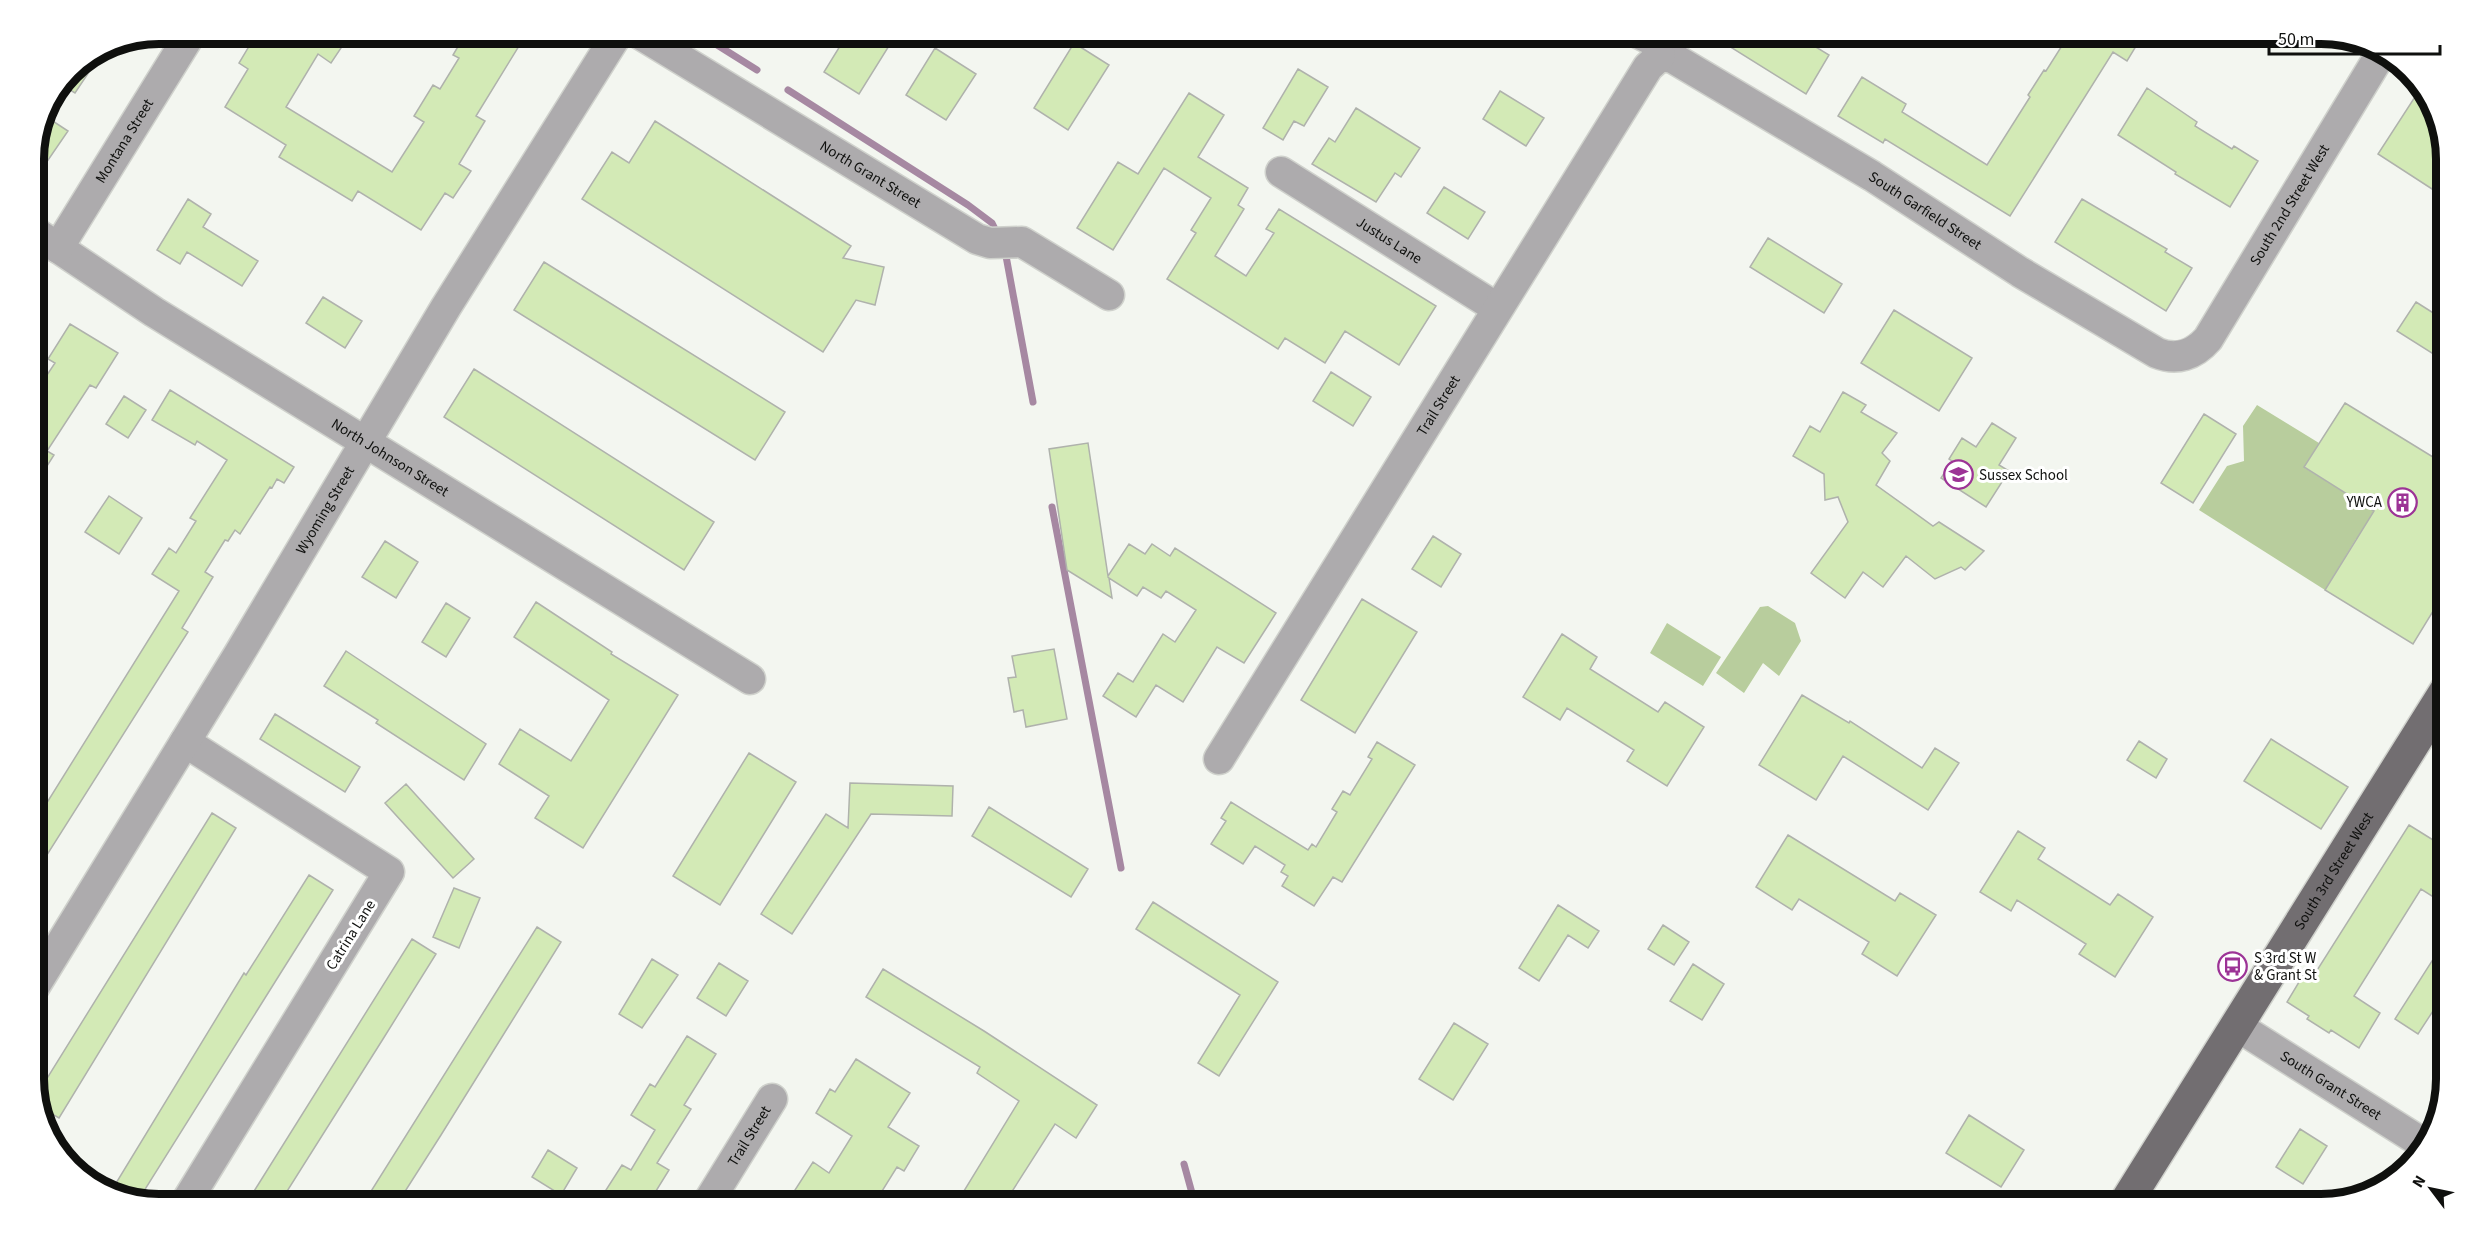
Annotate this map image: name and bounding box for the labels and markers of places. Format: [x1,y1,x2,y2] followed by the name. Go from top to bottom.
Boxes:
[1942,459,1974,491] school or university icon: Sussex School
[1979,465,2068,486] place label: Sussex School
[2387,486,2419,518] building icon: YWCA
[2345,492,2383,513] place label: YWCA
[2254,948,2317,986] place label: S 3rd St W & Grant St
[2217,951,2249,983] bus stop icon: S 3rd St W & Grant St

